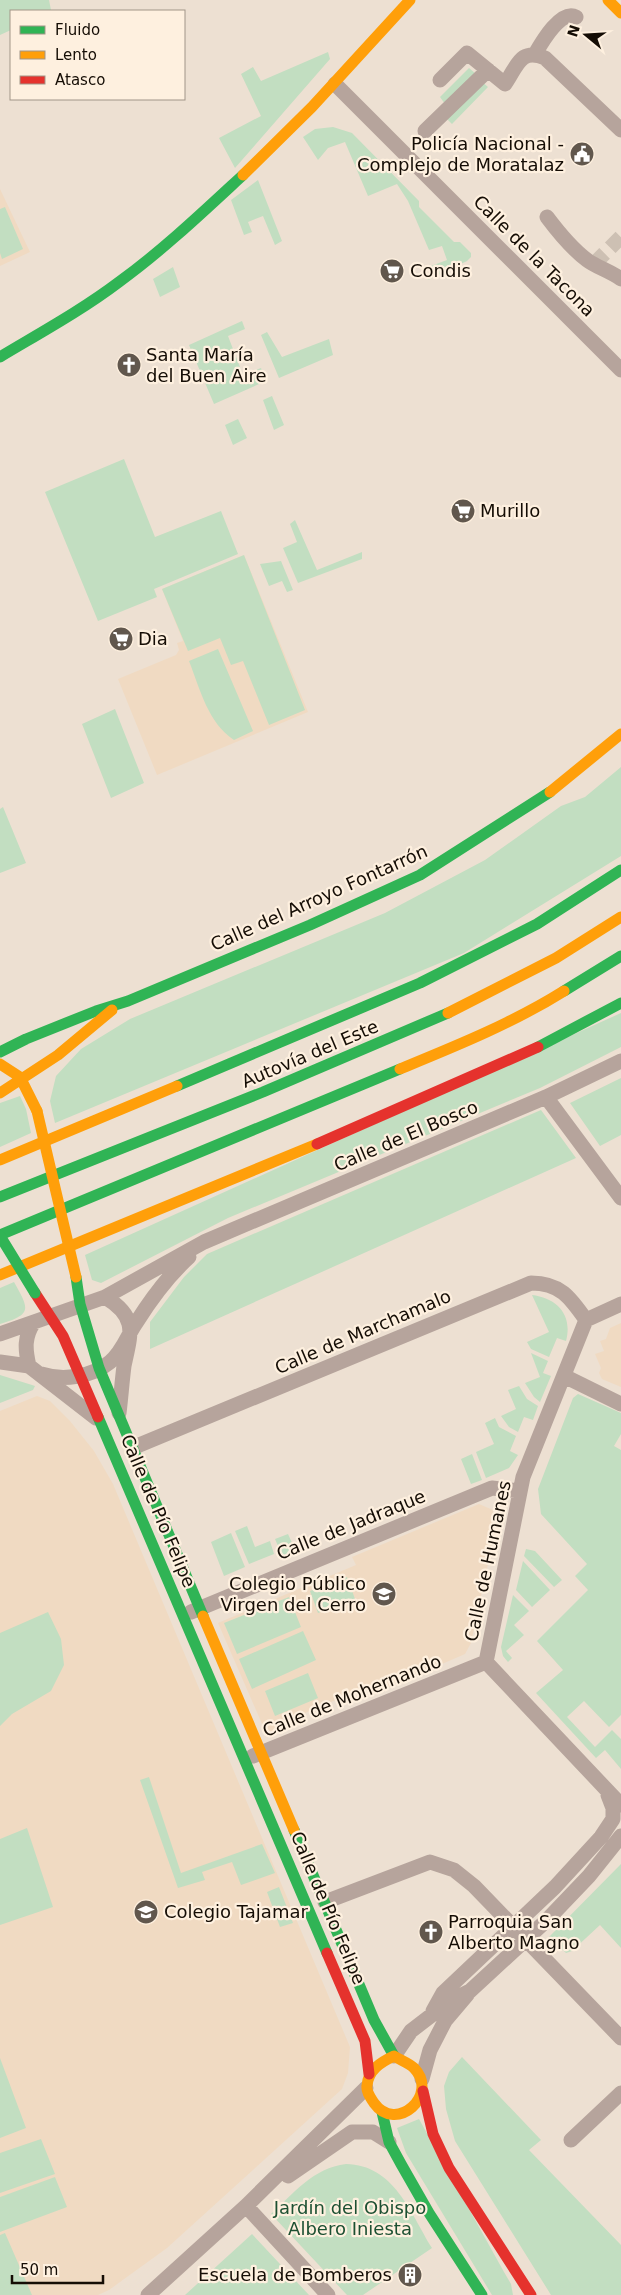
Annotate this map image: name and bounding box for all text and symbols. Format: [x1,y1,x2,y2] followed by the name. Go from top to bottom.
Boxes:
[10,10,185,100] legend
[561,10,611,60] north arrow
[55,21,100,39] text: Fluido
[564,23,583,39] text: N
[55,46,97,64] text: Lento
[55,71,105,89] text: Atasco
[357,133,564,175] place label: Policía Nacional - Complejo de Moratalaz
[569,141,595,167] public building icon: Policía Nacional - Complejo de Moratalaz
[469,191,599,321] street label: Calle de la Tacona
[379,258,405,284] supermarket icon: Condis
[410,260,471,281] place label: Condis
[146,344,267,386] place label: Santa María del Buen Aire
[116,352,142,378] church icon: Santa María del Buen Aire
[450,498,476,524] supermarket icon: Murillo
[480,500,540,521] place label: Murillo
[108,626,134,652] supermarket icon: Dia
[138,628,168,649] place label: Dia
[207,840,430,955] street label: Calle del Arroyo Fontarrón
[238,1015,381,1092] street label: Autovía del Este
[331,1096,481,1175] street label: Calle de El Bosco
[272,1285,454,1378] street label: Calle de Marchamalo
[117,1431,200,1590] street label: Calle de Pío Felipe
[460,1479,515,1643] street label: Calle de Humanes
[273,1485,428,1564] street label: Calle de Jadraque
[220,1573,366,1615] place label: Colegio Público Virgen del Cerro
[371,1581,397,1607] school or university icon: Colegio Público Virgen del Cerro
[259,1650,444,1741] street label: Calle de Mohernando
[287,1828,370,1987] street label: Calle de Pío Felipe
[133,1899,159,1925] school or university icon: Colegio Tajamar
[164,1901,308,1922] place label: Colegio Tajamar
[448,1911,579,1953] place label: Parroquia San Alberto Magno
[418,1919,444,1945] church icon: Parroquia San Alberto Magno
[273,2197,426,2239] park label: Jardín del Obispo Albero Iniesta
[12,2252,104,2284] scale bar
[20,2261,58,2279] text: 50 m
[397,2262,423,2288] building icon: Escuela de Bomberos
[198,2264,392,2285] place label: Escuela de Bomberos

